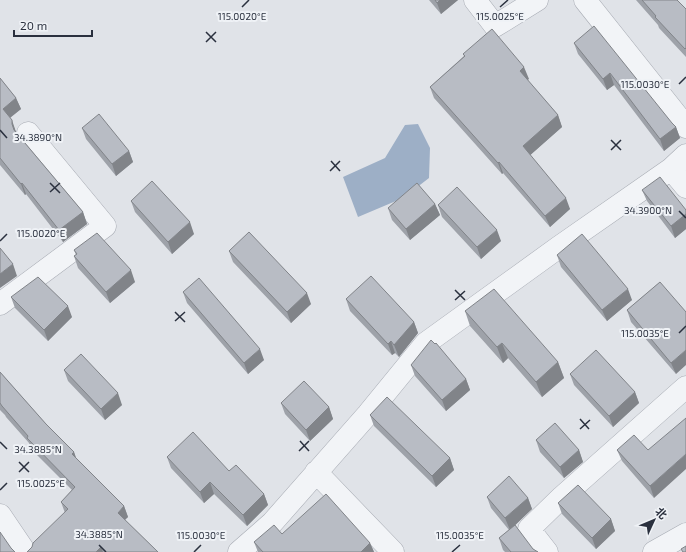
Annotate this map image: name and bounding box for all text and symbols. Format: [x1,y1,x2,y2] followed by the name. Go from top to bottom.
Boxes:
[218,10,267,22] text: 115.0020°E
[476,10,524,22] text: 115.0025°E
[14,12,92,38] scale bar
[20,18,47,32] text: 20 m
[621,78,670,90] text: 115.0030°E
[14,131,62,143] text: 34.3890°N
[624,204,672,216] text: 34.3900°N
[17,227,66,239] text: 115.0020°E
[621,327,669,339] text: 115.0035°E
[14,443,62,455] text: 34.3885°N
[17,477,65,489] text: 115.0025°E
[634,500,674,540] north arrow
[653,504,670,521] text: 北
[75,528,123,540] text: 34.3885°N
[177,529,226,541] text: 115.0030°E
[436,529,484,541] text: 115.0035°E

